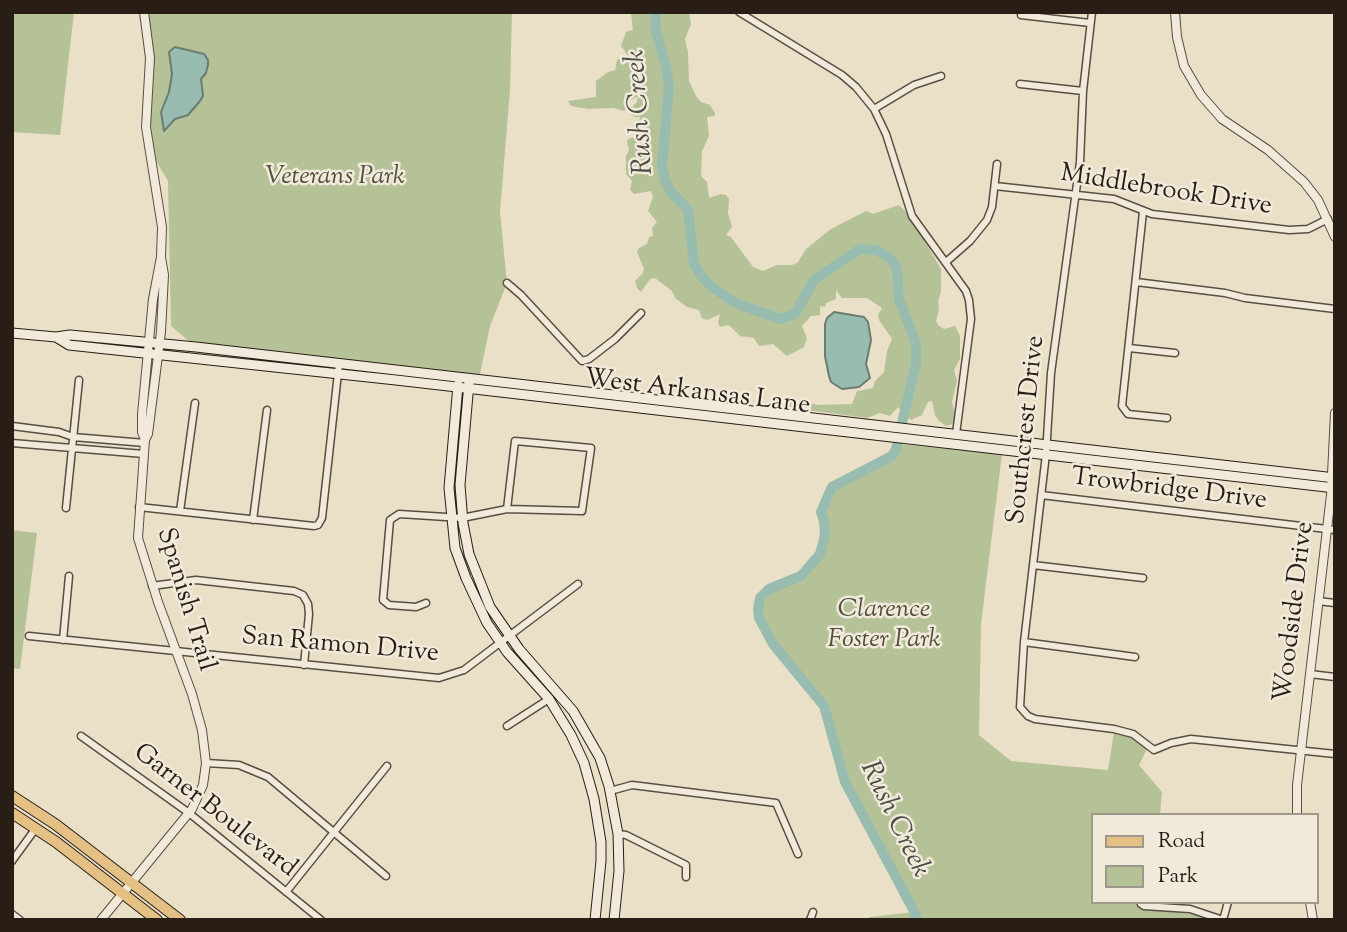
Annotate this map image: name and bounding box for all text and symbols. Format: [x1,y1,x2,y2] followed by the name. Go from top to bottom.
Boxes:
[621,48,663,176] water label: Rush Creek
[1058,160,1274,224] street label: Middlebrook Drive
[265,163,405,195] park label: Veterans Park
[1003,334,1053,526] street label: Southcrest Drive
[582,365,812,423] street label: West Arkansas Lane
[1069,464,1269,518] street label: Trowbridge Drive
[1269,520,1323,704] street label: Woodside Drive
[147,525,221,675] street label: Spanish Trail
[827,596,941,658] park label: Clarence Foster Park
[240,623,440,671] street label: San Ramon Drive
[126,738,302,886] street label: Garner Boulevard
[850,756,936,884] water label: Rush Creek
[1092,813,1319,904] legend
[1158,827,1205,857] text: Road
[1158,862,1198,892] text: Park

